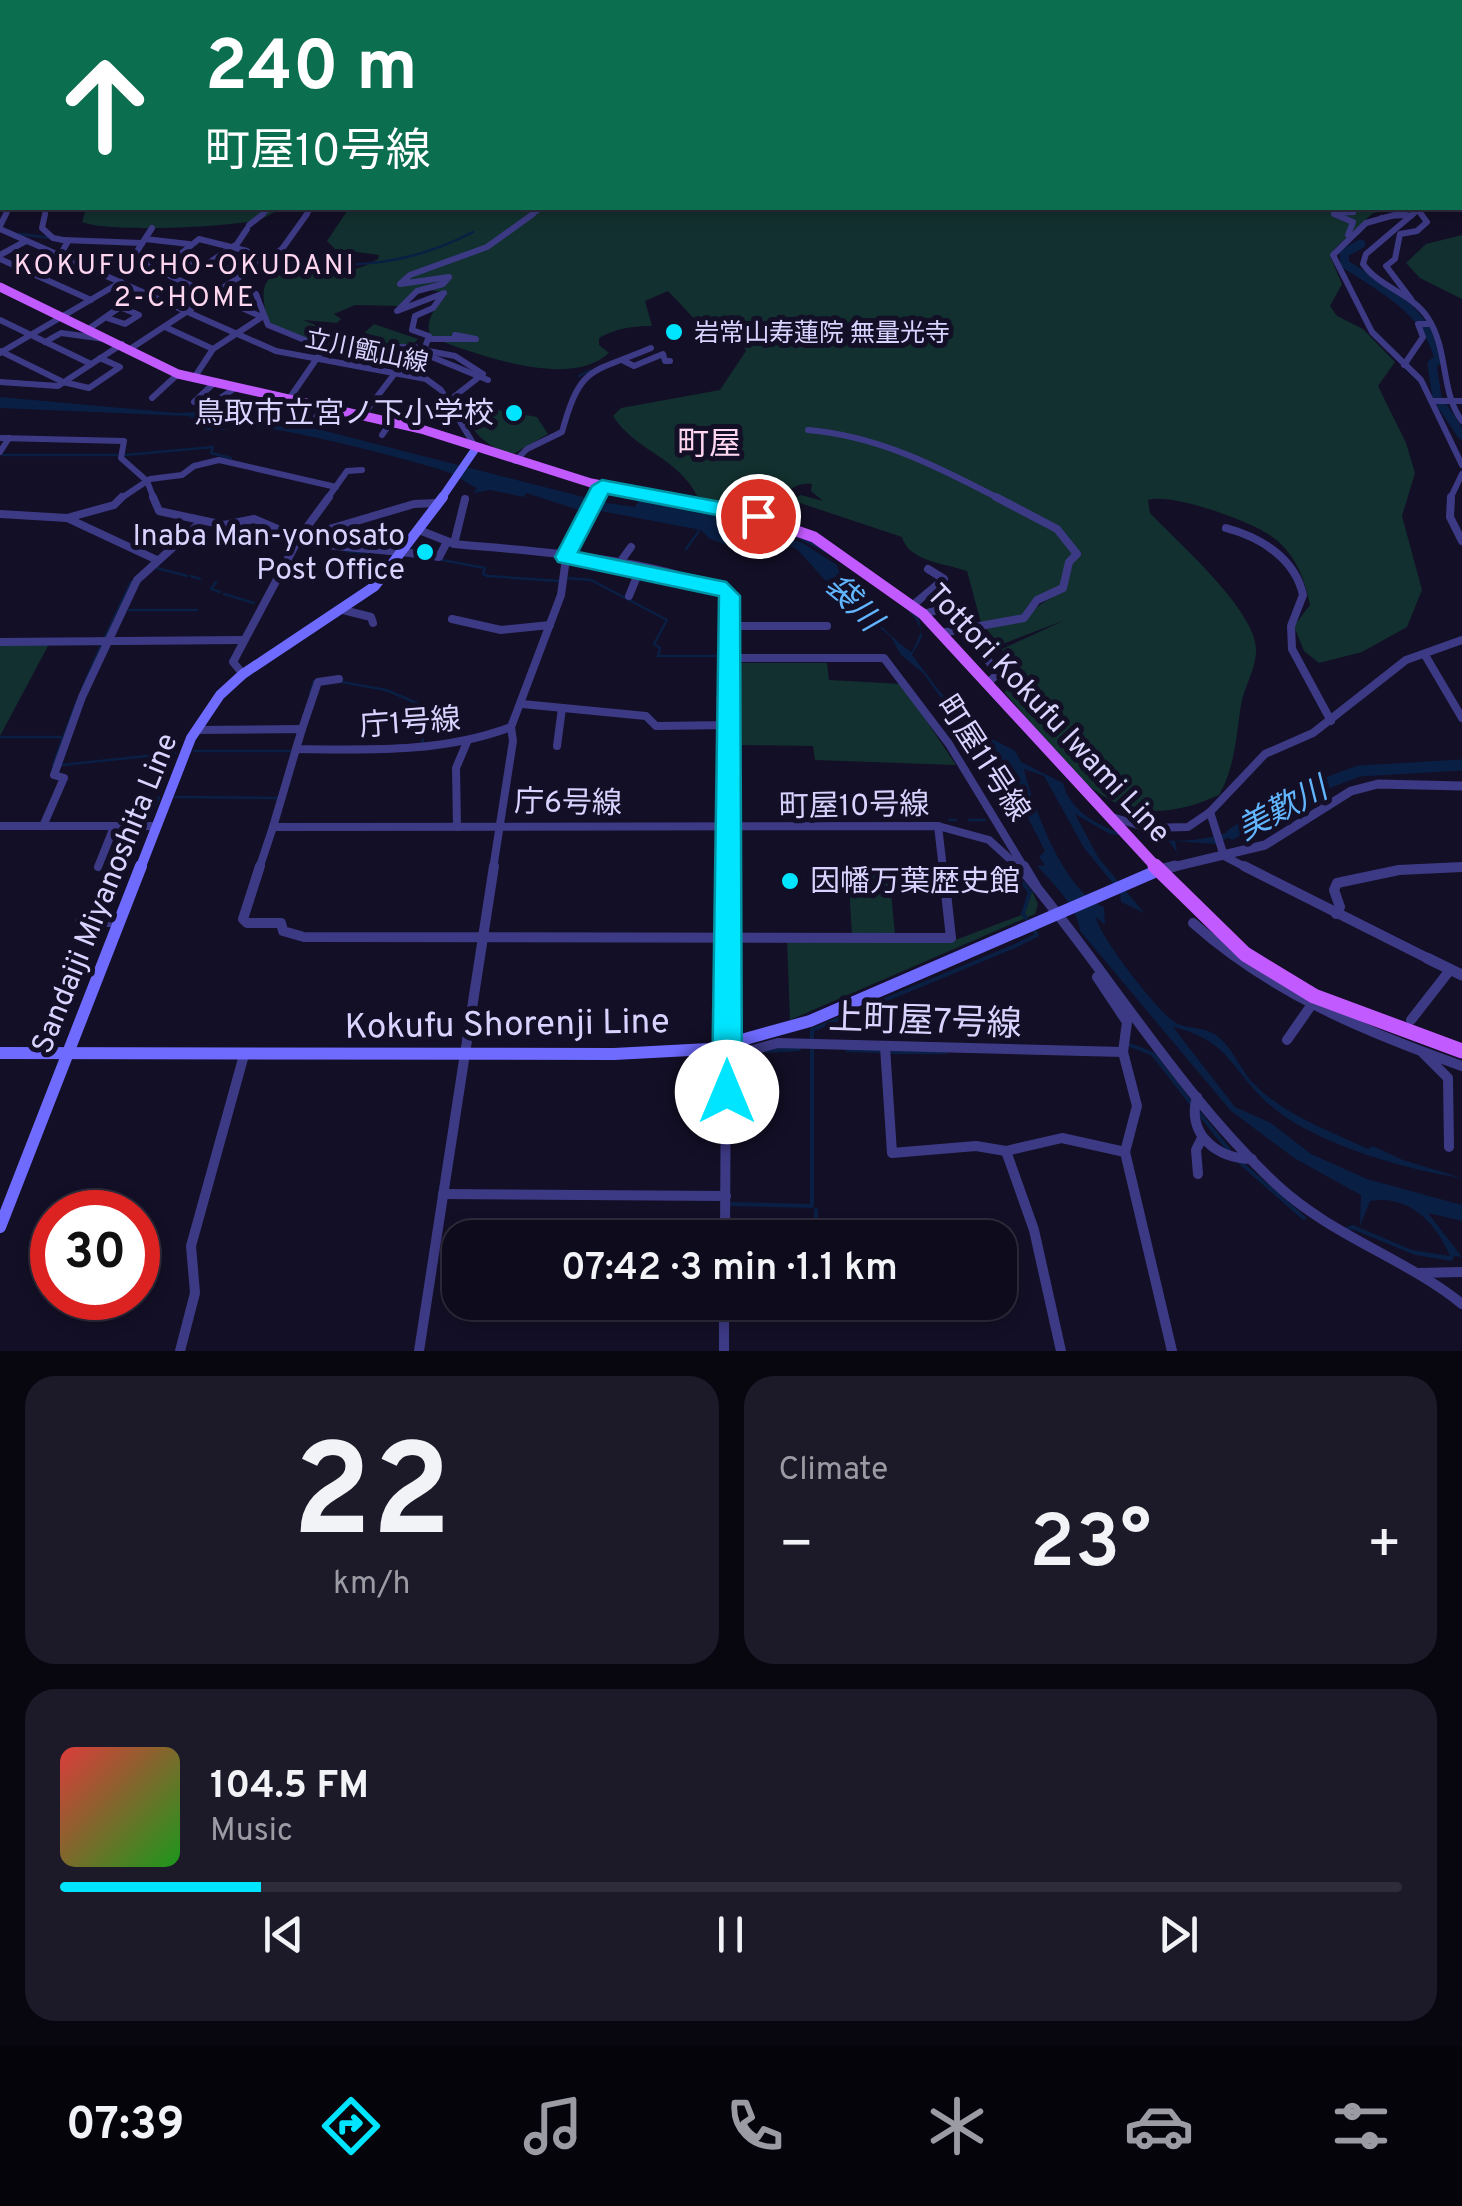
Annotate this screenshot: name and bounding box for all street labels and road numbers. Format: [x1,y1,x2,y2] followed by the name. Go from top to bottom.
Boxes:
[302,324,431,382] street label: 立川甑山線
[917,577,1177,852] street label: Tottori Kokufu Iwami Line
[928,690,1036,829] street label: 町屋11号線
[358,703,462,746] street label: 庁1号線
[25,728,188,1060] street label: Sandaiji Miyanoshita Line
[514,785,622,824] street label: 庁6号線
[779,788,930,827] street label: 町屋10号線
[828,998,1022,1048] street label: 上町屋7号線
[344,1001,670,1051] street label: Kokufu Shorenji Line

